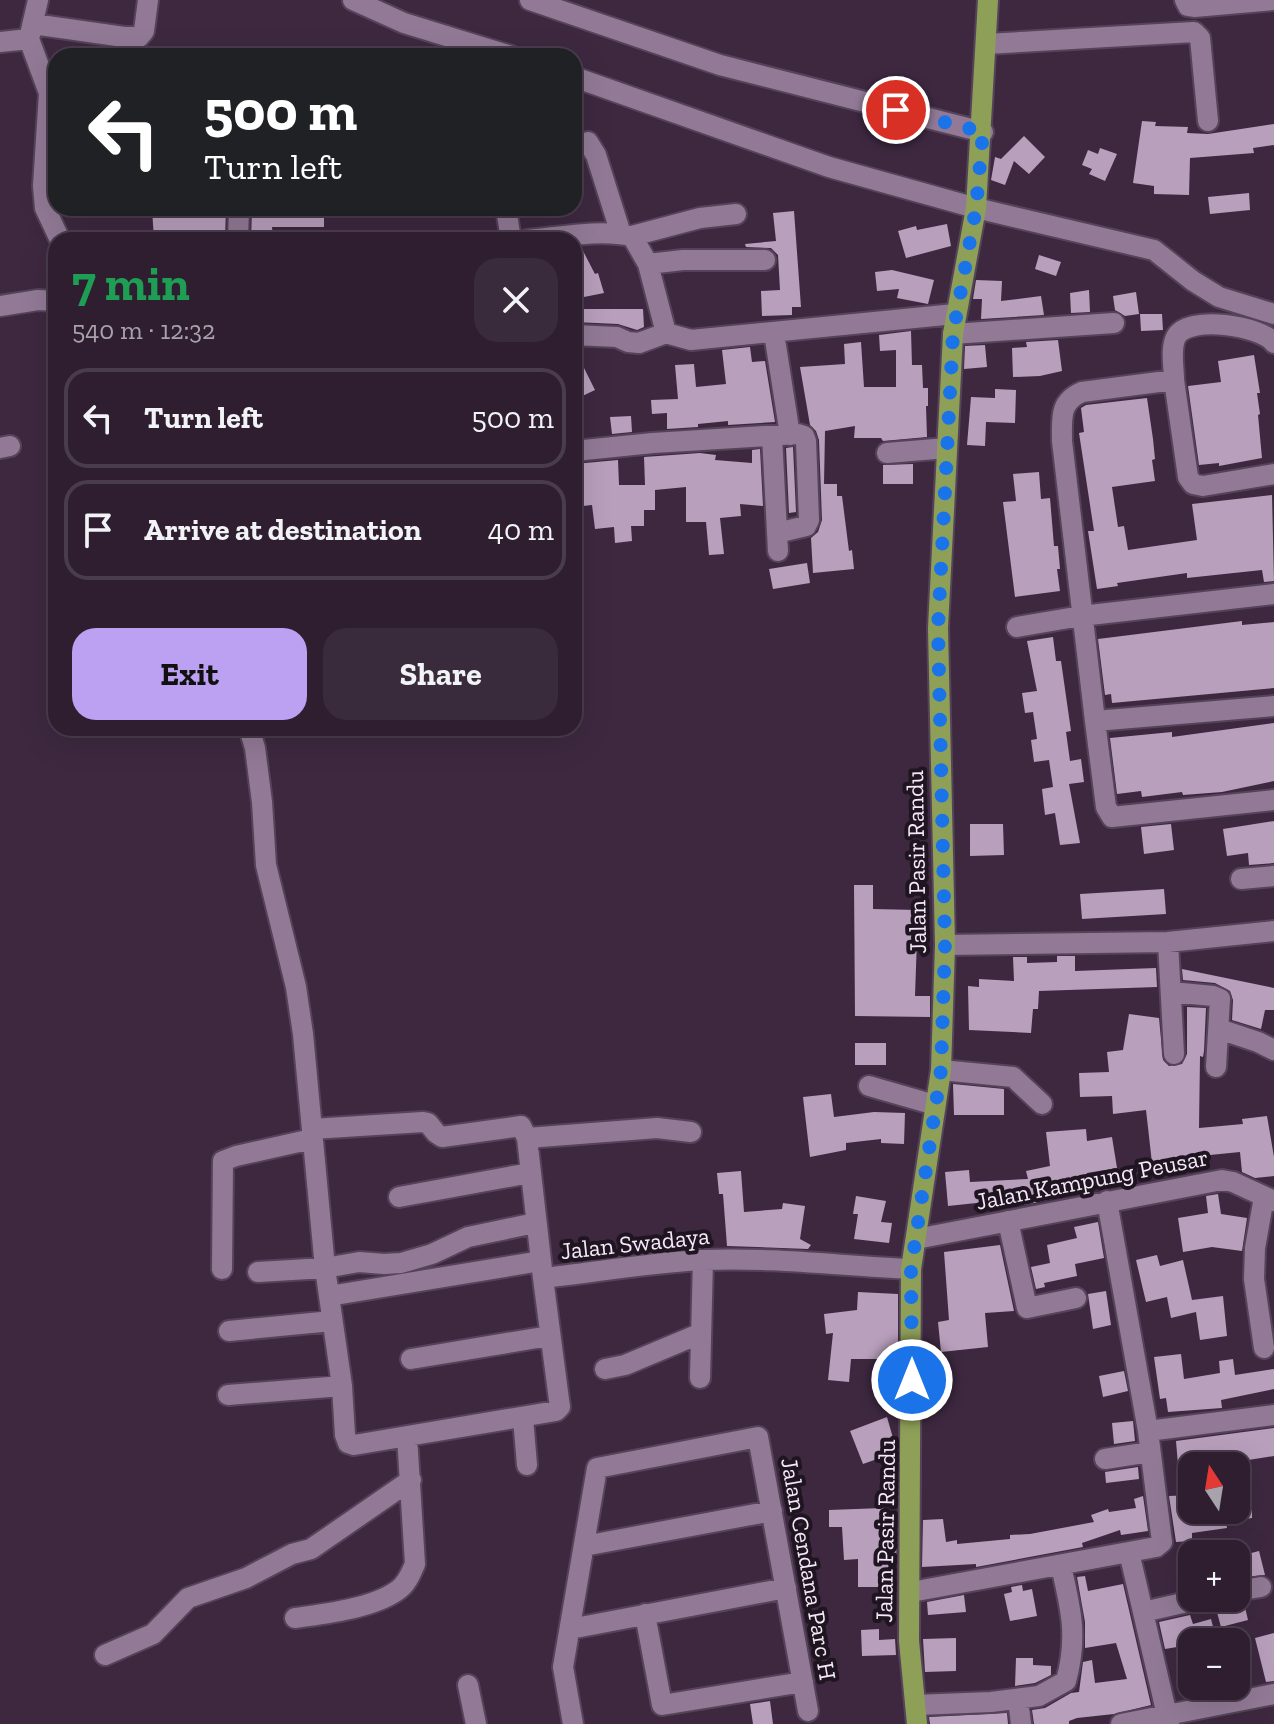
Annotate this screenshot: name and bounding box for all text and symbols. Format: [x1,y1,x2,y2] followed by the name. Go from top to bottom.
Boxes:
[862,76,930,144] pin
[204,77,357,144] text: 500 m
[72,80,176,184] icon: left
[874,88,918,132] icon: arrive
[204,145,342,188] text: Turn left
[72,255,190,312] text: 7 min
[474,258,558,342] button: close
[72,314,215,346] text: 540 m · 12:32
[76,396,120,440] icon: left
[144,400,263,436] text: Turn left
[471,400,554,436] text: 500 m
[76,508,120,552] icon: arrive
[144,512,421,548] text: Arrive at destination
[488,512,554,548] text: 40 m
[72,628,307,720] button: Exit
[323,628,558,720] button: Share
[900,770,932,954] street label: Jalan Pasir Randu
[973,1142,1211,1216] street label: Jalan Kampung Peusar
[559,1221,711,1265] street label: Jalan Swadaya
[870,1338,954,1422] position arrow
[869,1439,901,1623] street label: Jalan Pasir Randu
[1178,1452,1250,1524] north arrow
[1178,1452,1250,1700] map controls
[775,1456,843,1682] street label: Jalan Cendana Parc H
[1178,1540,1250,1612] button: +
[1178,1628,1250,1700] button: −

